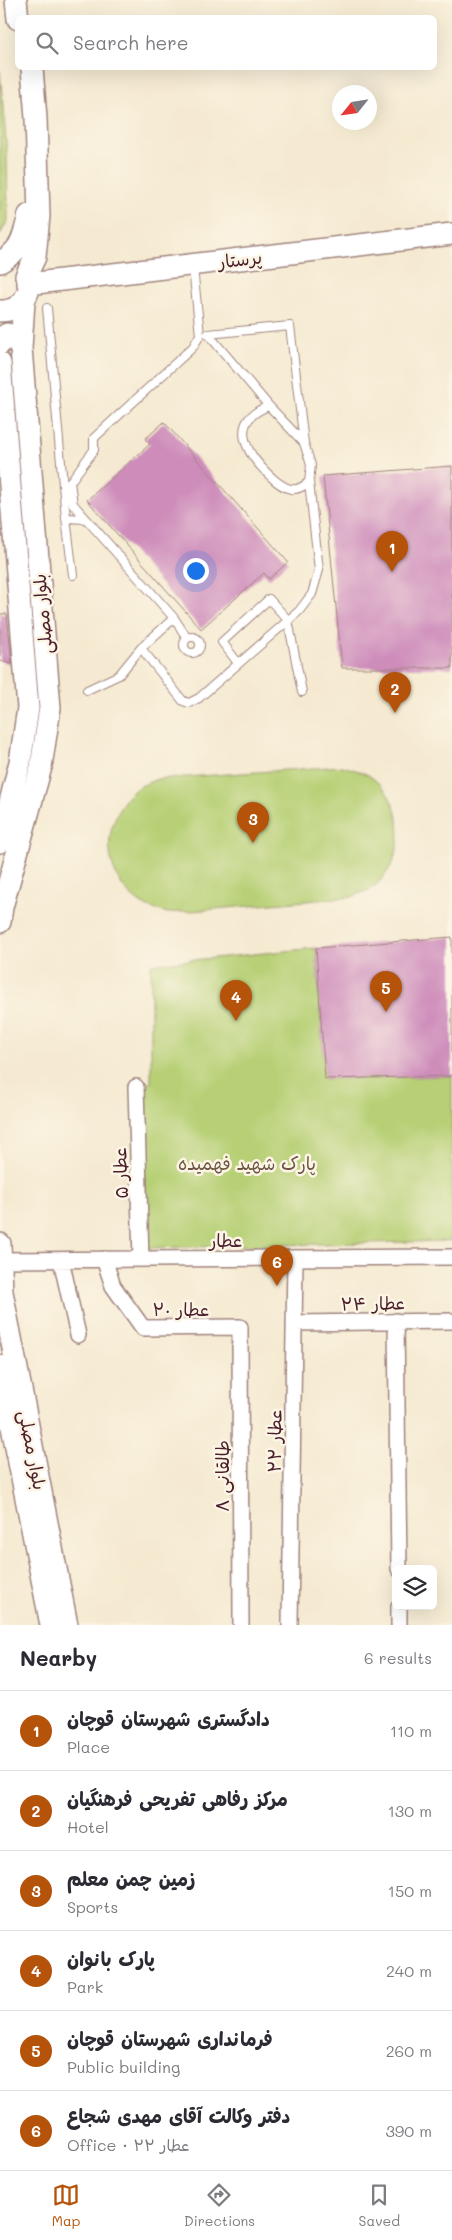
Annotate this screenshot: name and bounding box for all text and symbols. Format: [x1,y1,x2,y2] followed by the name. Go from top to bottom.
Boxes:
[15,15,437,70] search box
[33,29,61,57] icon: search
[73,30,189,55] text: Search here
[332,85,377,130] north arrow
[215,244,263,275] street label: پرستار
[376,531,408,572] pin: 1
[183,558,209,584] your location
[27,573,57,655] street label: بلوار مصلی
[379,672,411,713] pin: 2
[237,802,269,843] pin: 3
[370,971,402,1012] pin: 5
[220,980,252,1021] pin: 4
[107,1147,133,1199] street label: عطار ۵
[178,1151,316,1176] park label: پارک شهید فهمیده
[207,1228,243,1252] street label: عطار
[261,1245,293,1286] pin: 6
[340,1290,406,1316] street label: عطار ۲۴
[152,1297,210,1321] street label: عطار ۲۰
[14,1408,52,1492] street label: بلوار مصلی
[261,1409,287,1473] street label: عطار ۲۲
[210,1440,234,1512] street label: طالقانی ۸
[392,1565,437,1610] map controls
[392,1565,437,1610] button: layers
[20,1644,97,1671] text: Nearby
[364,1647,432,1668] text: 6 results
[67,1706,270,1731] text: دادگستری شهرستان قوچان
[32,1720,40,1741] text: 1
[390,1720,432,1741] text: 110 m
[67,1736,110,1757] text: Place
[67,1786,288,1811] text: مرکز رفاهی تفریحی فرهنگیان
[32,1800,40,1821] text: 2
[388,1800,432,1821] text: 130 m
[67,1816,109,1837] text: Hotel
[67,1866,195,1891] text: زمین چمن معلم
[31,1880,41,1901] text: 3
[388,1880,432,1901] text: 150 m
[67,1896,118,1917] text: Sports
[67,1946,155,1971] text: پارک بانوان
[31,1960,41,1981] text: 4
[386,1960,432,1981] text: 240 m
[67,1976,103,1997] text: Park
[67,2026,273,2051] text: فرمانداری شهرستان قوچان
[31,2040,41,2061] text: 5
[386,2040,432,2061] text: 260 m
[67,2056,180,2077] text: Public building
[67,2103,290,2128] text: دفتر وکالت آقای مهدی شجاع
[31,2120,41,2141] text: 6
[385,2120,432,2141] text: 390 m
[67,2134,190,2155] text: Office · عطار ۲۲
[52,2181,80,2230] tab: Map
[184,2181,255,2230] tab: Directions
[359,2181,400,2230] tab: Saved

